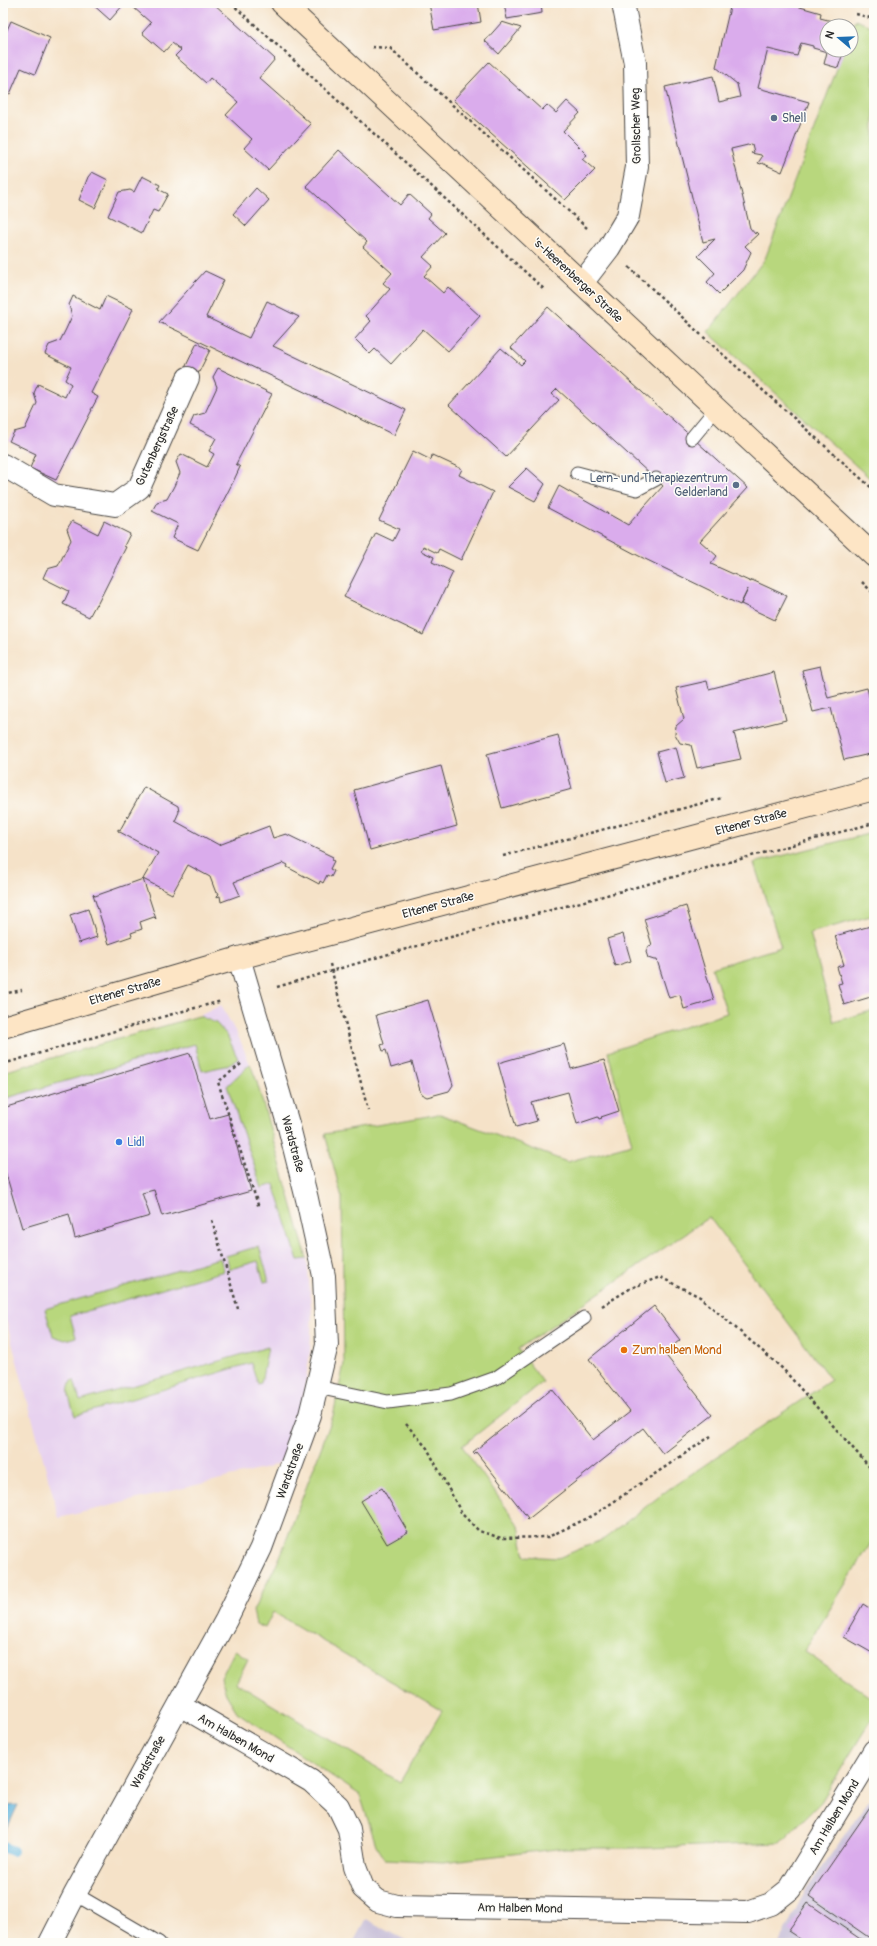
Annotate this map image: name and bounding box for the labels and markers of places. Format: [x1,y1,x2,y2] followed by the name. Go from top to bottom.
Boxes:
[782,111,806,126] place label: Shell
[769,113,779,123] marker: Shell
[589,471,728,500] place label: Lern- und Therapiezentrum Gelderland
[731,480,741,490] marker: Lern- und Therapiezentrum Gelderland
[127,1135,145,1150] place label: Lidl
[114,1137,124,1147] marker: Lidl
[632,1343,722,1358] place label: Zum halben Mond
[619,1345,629,1355] marker: Zum halben Mond

